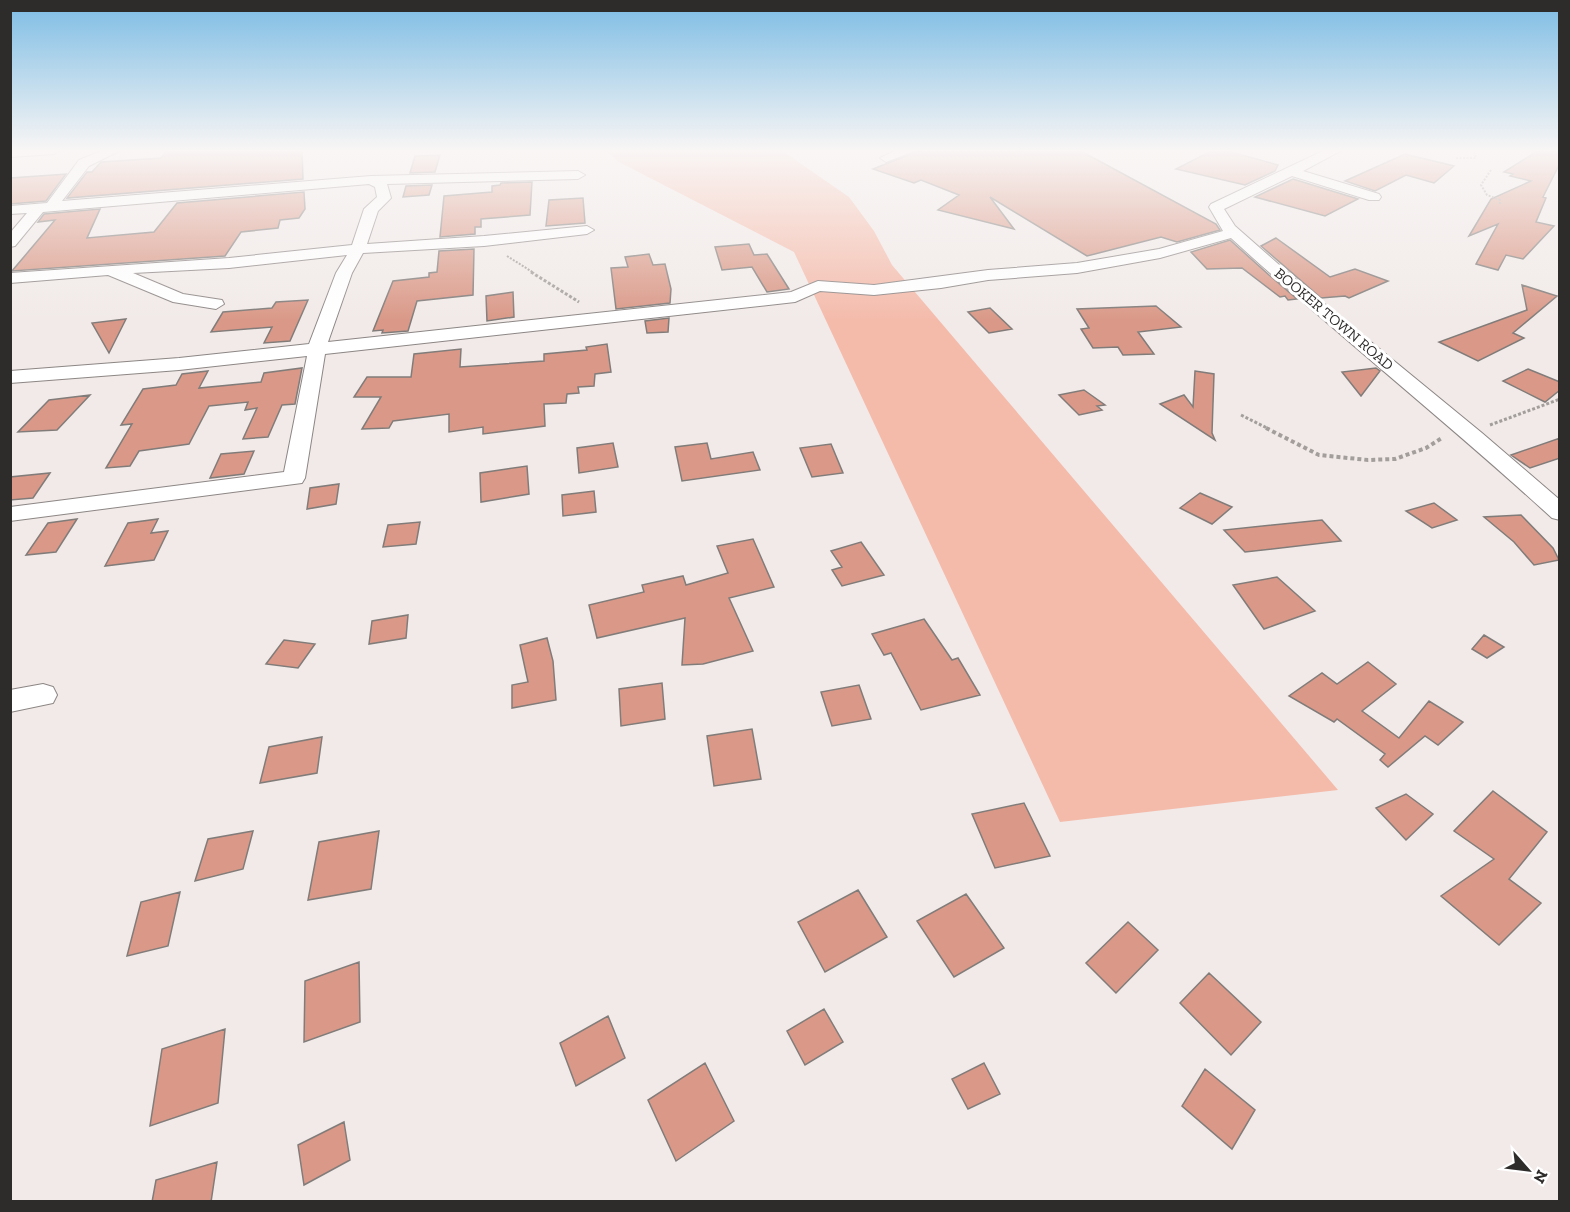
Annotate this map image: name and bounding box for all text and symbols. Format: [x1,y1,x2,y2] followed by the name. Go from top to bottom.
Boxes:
[1271,264,1397,374] street label: BOOKER TOWN ROAD
[1498,1140,1558,1200] north arrow
[1530,1167,1552,1187] text: N

